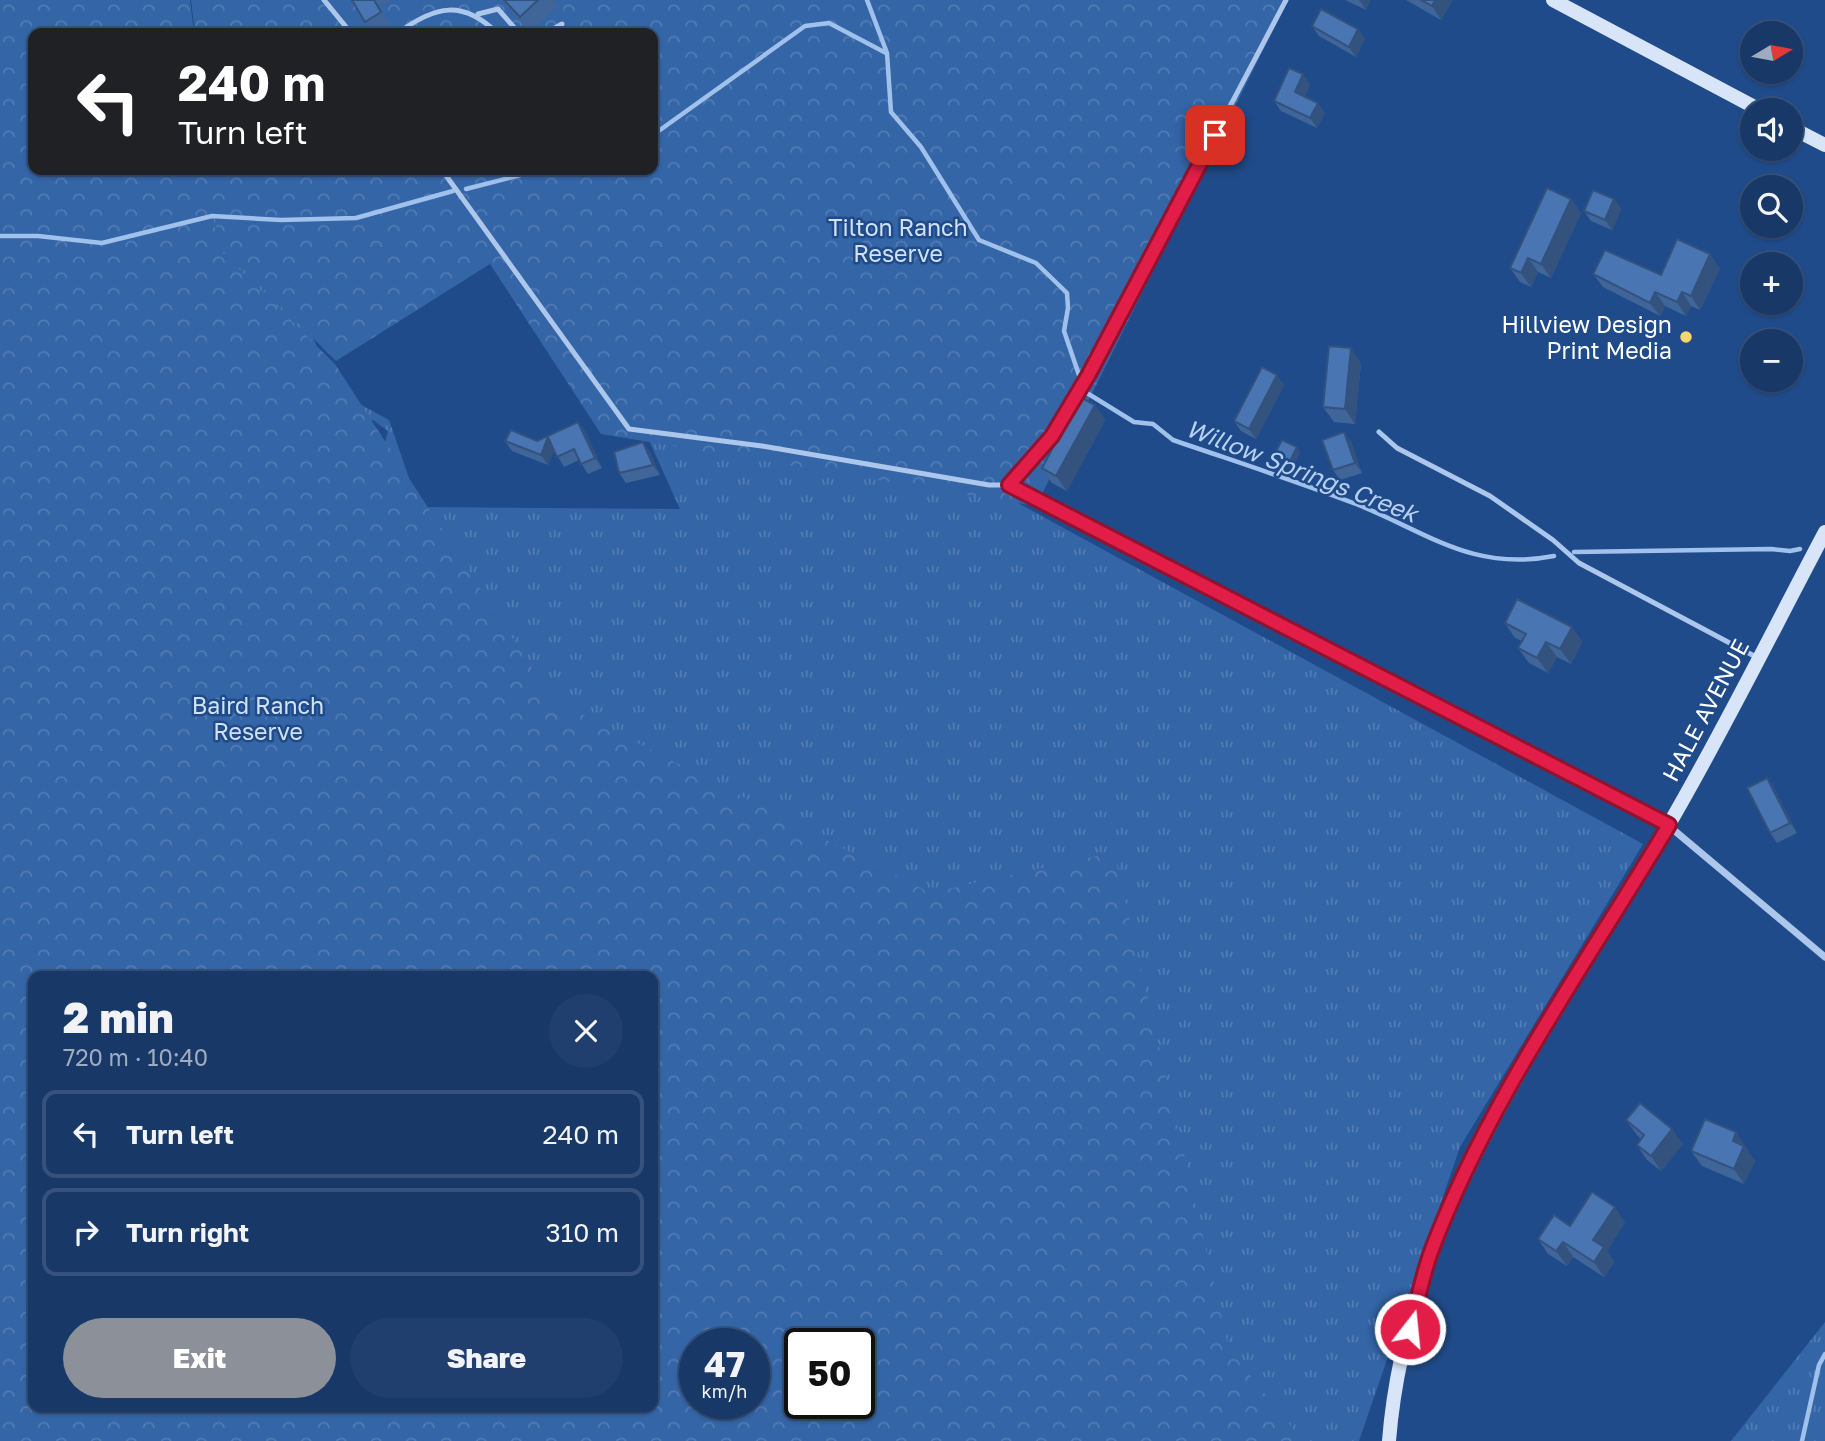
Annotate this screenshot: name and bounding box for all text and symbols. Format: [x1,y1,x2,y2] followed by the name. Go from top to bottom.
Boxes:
[1740,21,1802,84] north arrow
[1740,21,1803,392] map controls
[178,53,326,112] text: 240 m
[63,56,154,147] icon: left
[1740,98,1803,161] button: sound
[1185,105,1245,165] pin
[178,113,307,151] text: Turn left
[1196,116,1234,154] icon: arrive
[1740,175,1803,238] button: search
[828,213,968,267] park label: Tilton Ranch Reserve
[1740,252,1803,315] button: +
[1501,310,1672,364] place label: Hillview Design Print Media
[1678,329,1694,345] marker: Hillview Design Print Media
[1740,329,1803,392] button: −
[1182,413,1424,529] water label: Willow Springs Creek
[1656,634,1754,786] street label: HALE AVENUE
[192,691,324,745] park label: Baird Ranch Reserve
[63,992,174,1042] text: 2 min
[549,994,623,1068] button: close
[63,1043,208,1071] text: 720 m · 10:40
[67,1115,105,1153] icon: left
[126,1119,234,1150] text: Turn left
[542,1119,619,1150] text: 240 m
[67,1213,105,1251] icon: right
[126,1217,249,1248] text: Turn right
[546,1217,619,1248] text: 310 m
[1373,1292,1447,1366] position arrow
[63,1318,336,1398] button: Exit
[350,1318,623,1398] button: Share
[784,1328,875,1419] speed limit sign: 50
[704,1343,745,1385] text: 47
[702,1380,747,1402] text: km/h

